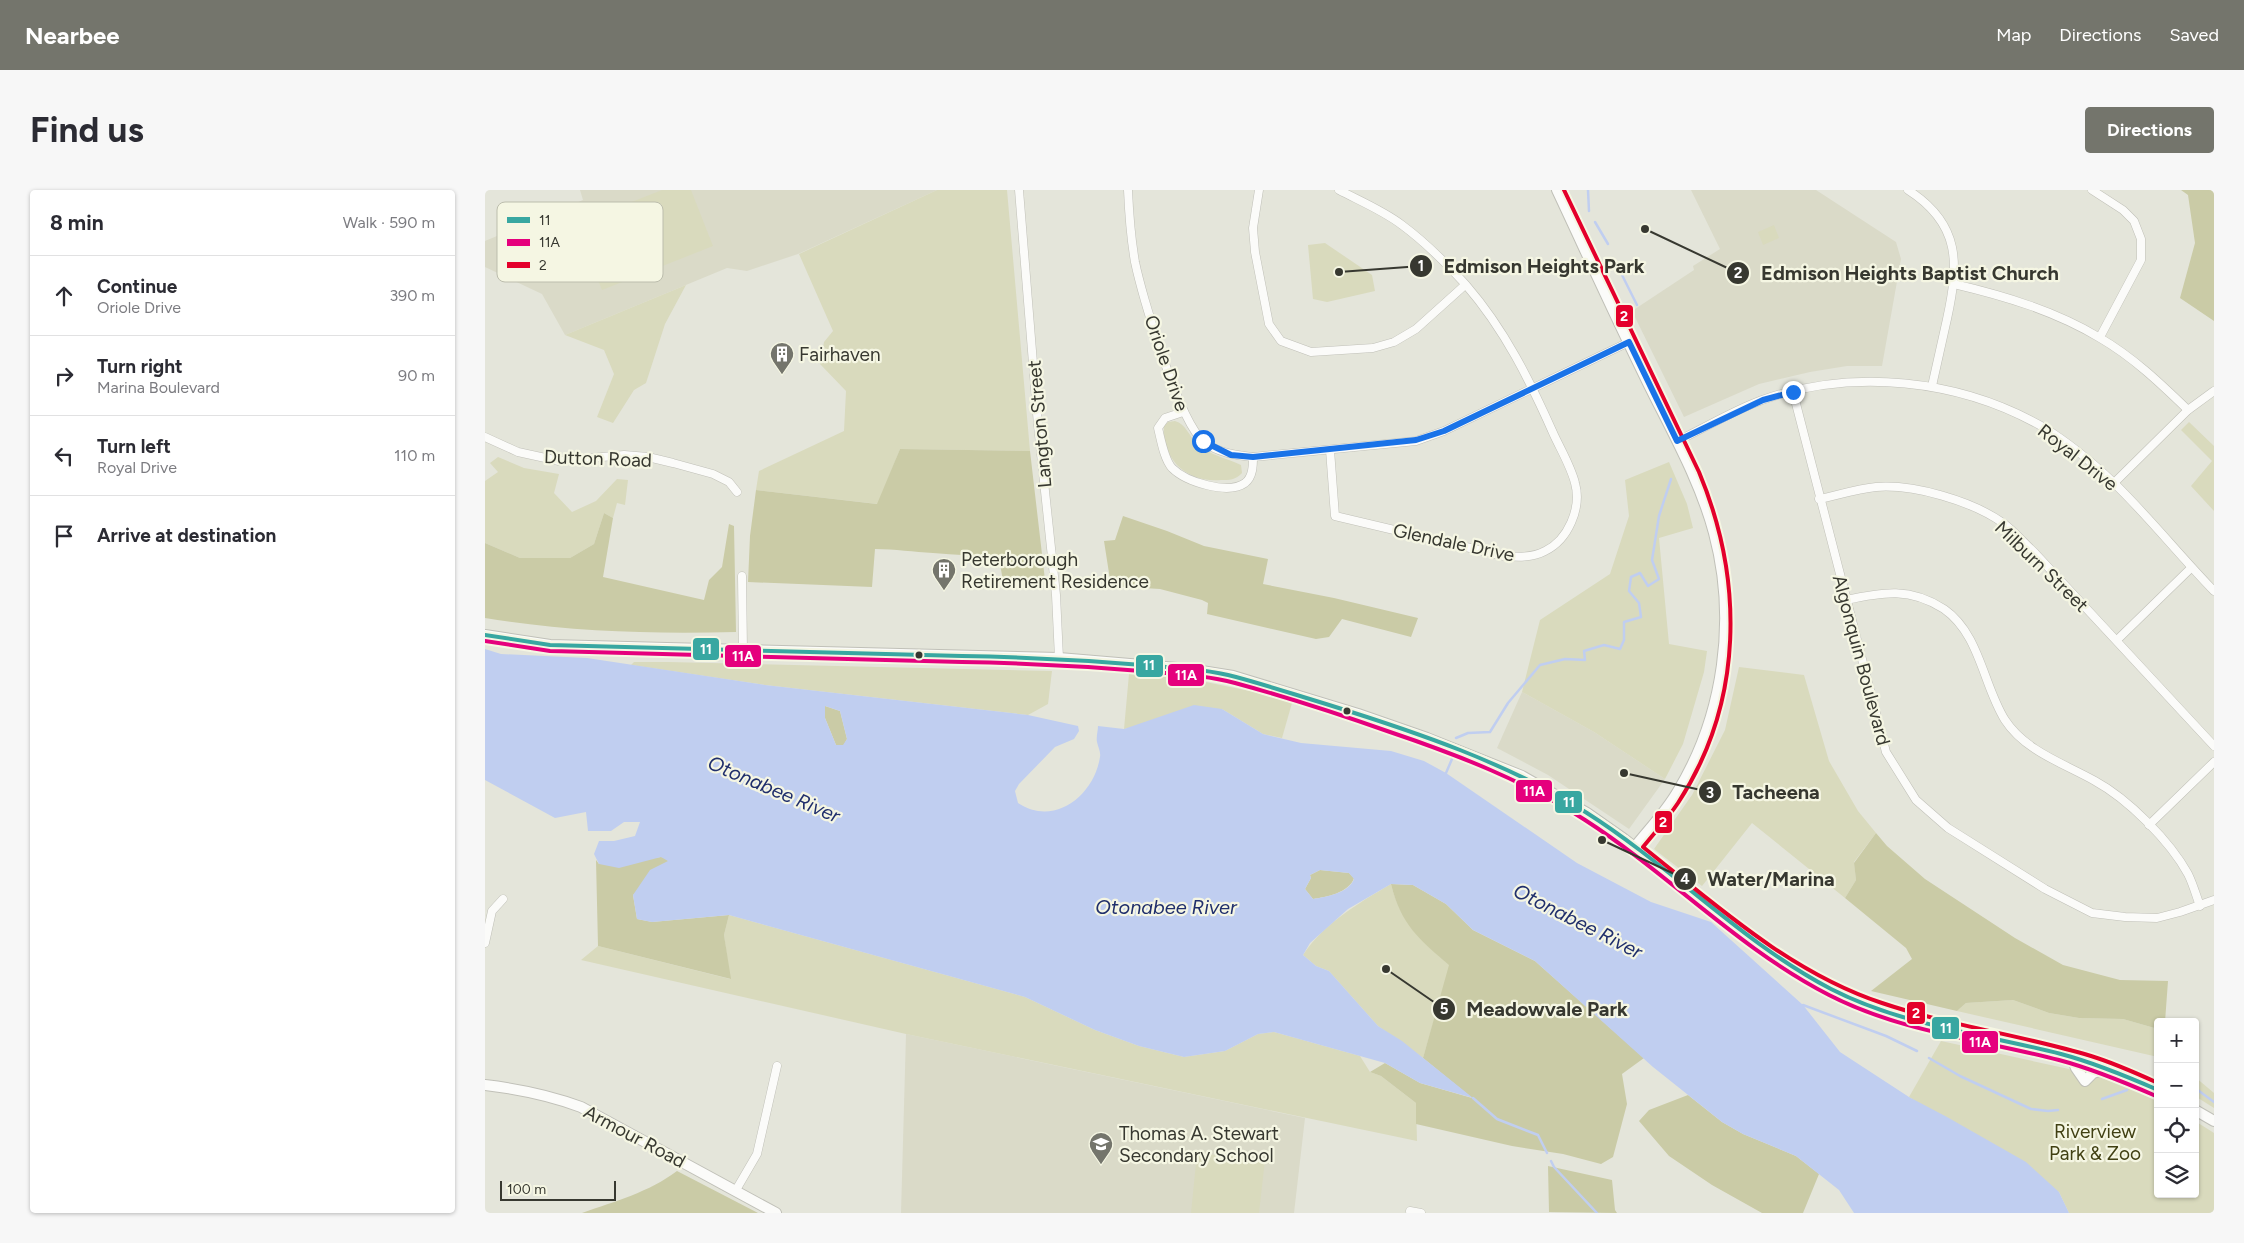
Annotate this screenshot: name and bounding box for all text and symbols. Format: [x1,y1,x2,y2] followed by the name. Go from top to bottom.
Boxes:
[25,21,120,50] text: Nearbee
[1996,24,2031,46] text: Map
[2059,24,2141,46] text: Directions
[2169,24,2219,46] text: Saved
[2085,107,2214,153] button: Directions
[30,109,144,151] text: Find us
[497,202,663,282] legend
[50,210,104,235] text: 8 min
[539,212,551,229] text: 11
[343,213,435,232] text: Walk · 590 m
[539,234,561,251] text: 11A
[1409,248,1655,283] callout: Edmison Heights Park
[1443,254,1645,278] text: Edmison Heights Park
[1726,255,2069,290] callout: Edmison Heights Baptist Church
[539,257,547,274] text: 2
[1418,257,1424,275] text: 1
[1761,261,2059,285] text: Edmison Heights Baptist Church
[1734,264,1743,282] text: 2
[97,275,177,298] text: Continue
[50,282,78,310] icon: ahead
[389,286,435,305] text: 390 m
[97,298,181,317] text: Oriole Drive
[1615,304,1634,328] line badge: 2
[1620,308,1628,325] text: 2
[1139,312,1194,414] street label: Oriole Drive
[769,341,795,375] building icon: Fairhaven
[799,343,881,366] place label: Fairhaven
[97,355,183,378] text: Turn right
[1022,359,1057,489] street label: Langton Street
[50,362,78,390] icon: right
[398,366,435,385] text: 90 m
[97,378,220,397] text: Marina Boulevard
[1782,381,1805,404] route end
[2033,419,2122,496] street label: Royal Drive
[1192,430,1215,453] route start
[97,435,171,458] text: Turn left
[50,442,78,470] icon: left
[544,445,652,472] street label: Dutton Road
[394,446,435,465] text: 110 m
[97,458,177,477] text: Royal Drive
[1990,516,2093,617] street label: Milburn Street
[1391,518,1517,567] street label: Glendale Drive
[50,522,78,550] icon: arrive
[97,524,276,547] text: Arrive at destination
[961,548,1149,593] place label: Peterborough Retirement Residence
[931,557,957,591] building icon: Peterborough Retirement Residence
[1828,572,1895,748] street label: Algonquin Boulevard
[692,637,720,661] line badge: 11
[700,641,712,658] text: 11
[724,644,762,668] line badge: 11A
[732,648,754,665] text: 11A
[914,650,924,660] unlabelled marker
[1135,654,1164,678] line badge: 11
[1143,657,1155,674] text: 11
[1167,663,1205,687] line badge: 11A
[1175,667,1197,684] text: 11A
[1342,706,1352,716] unlabelled marker
[704,750,845,828] water label: Otonabee River
[1698,775,1830,810] callout: Tacheena
[1515,779,1553,803] line badge: 11A
[1732,780,1820,804] text: Tacheena
[1523,783,1545,800] text: 11A
[1706,784,1714,802] text: 3
[1554,790,1583,814] line badge: 11
[1563,794,1575,811] text: 11
[1654,810,1673,834] line badge: 2
[1659,814,1667,831] text: 2
[1673,861,1845,896] callout: Water/Marina
[1707,867,1835,891] text: Water/Marina
[1680,870,1690,888] text: 4
[1510,878,1648,964] water label: Otonabee River
[1095,895,1238,919] water label: Otonabee River
[1431,991,1638,1026] callout: Meadowvale Park
[1466,997,1628,1021] text: Meadowvale Park
[1440,1000,1449,1018] text: 5
[1906,1001,1926,1025] line badge: 2
[1912,1005,1920,1022] text: 2
[1931,1016,1960,1040] line badge: 11
[2154,1018,2199,1198] map controls
[2154,1018,2199,1063] button: +
[1940,1020,1952,1037] text: 11
[1961,1030,1999,1054] line badge: 11A
[1969,1034,1991,1051] text: 11A
[2154,1063,2199,1108] button: −
[580,1100,690,1173] street label: Armour Road
[2154,1108,2199,1153] button: locate
[2049,1120,2141,1165] park label: Riverview Park & Zoo
[1119,1122,1279,1167] place label: Thomas A. Stewart Secondary School
[1088,1131,1114,1165] school or university icon: Thomas A. Stewart Secondary School
[2154,1153,2199,1198] button: layers
[500,1178,616,1201] scale bar
[507,1181,546,1198] text: 100 m

